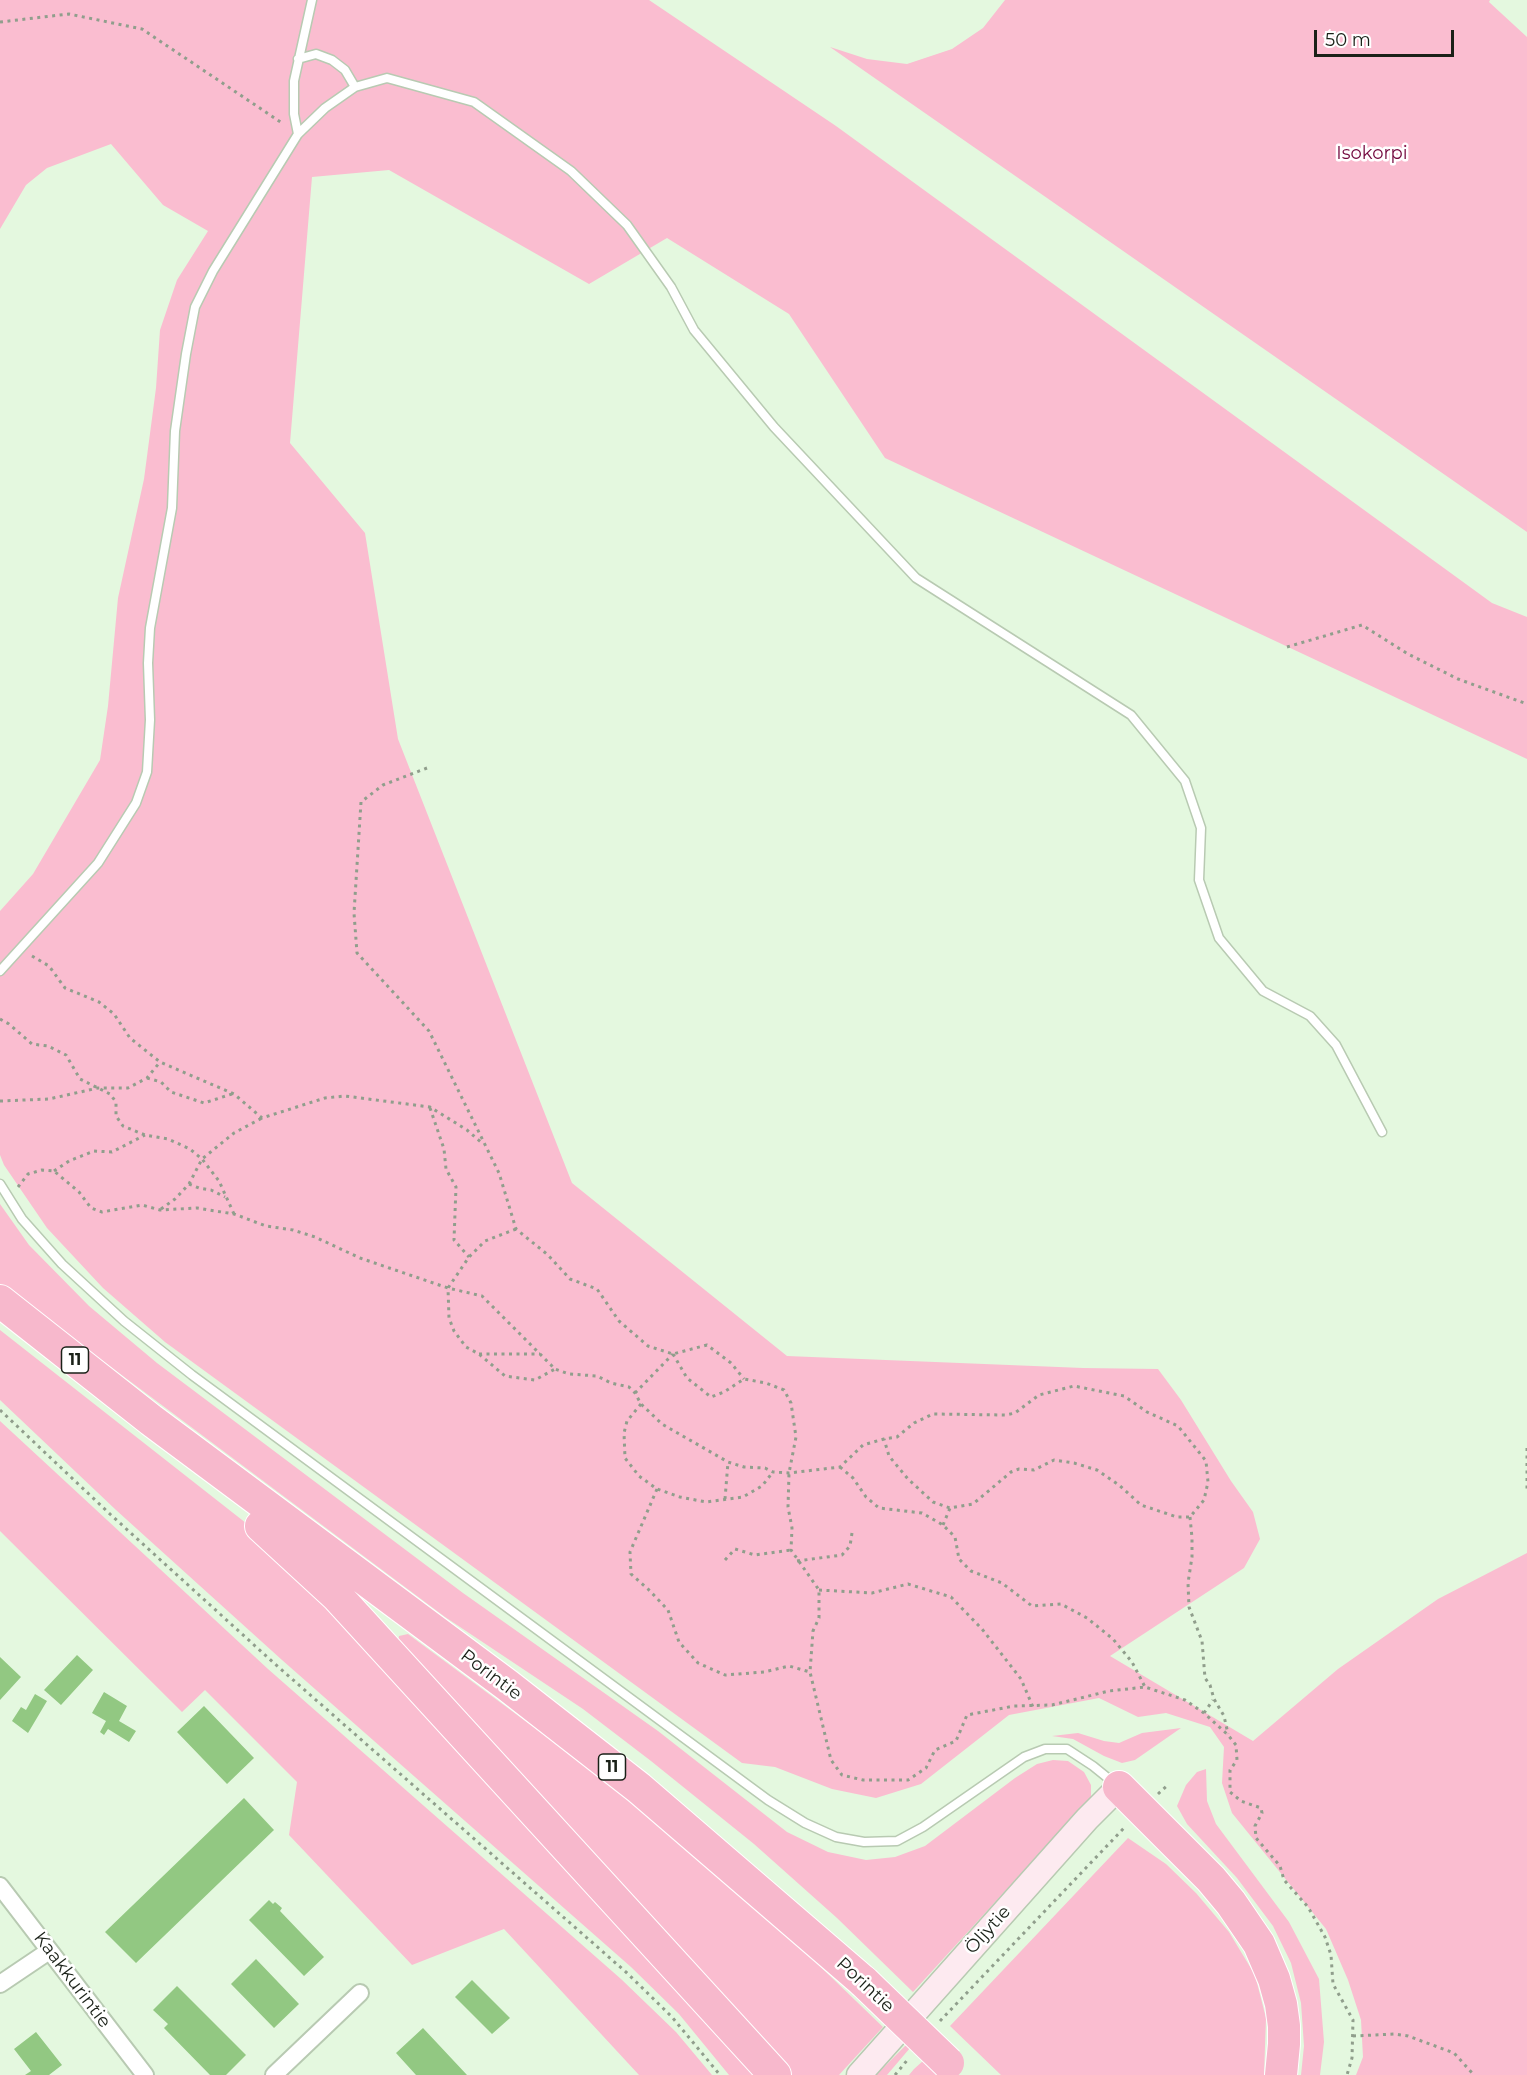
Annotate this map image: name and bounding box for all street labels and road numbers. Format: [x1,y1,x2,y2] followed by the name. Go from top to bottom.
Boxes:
[62,1347,88,1373] road number: 11
[456,1645,526,1705] street label: Porintie
[598,1754,626,1780] road number: 11
[961,1901,1015,1959] street label: Öljytie
[29,1928,115,2032] street label: Kaakkurintie
[832,1953,898,2017] street label: Porintie

